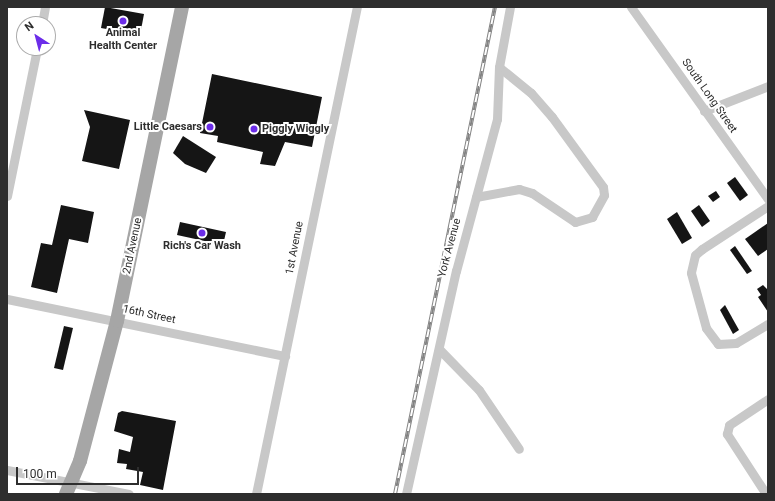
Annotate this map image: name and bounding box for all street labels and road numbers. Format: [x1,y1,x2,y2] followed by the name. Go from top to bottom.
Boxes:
[679,56,739,136] street label: South Long Street
[121,217,145,275] street label: 2nd Avenue
[436,217,464,279] street label: York Avenue
[283,220,307,276] street label: 1st Avenue
[121,303,177,327] street label: 16th Street

